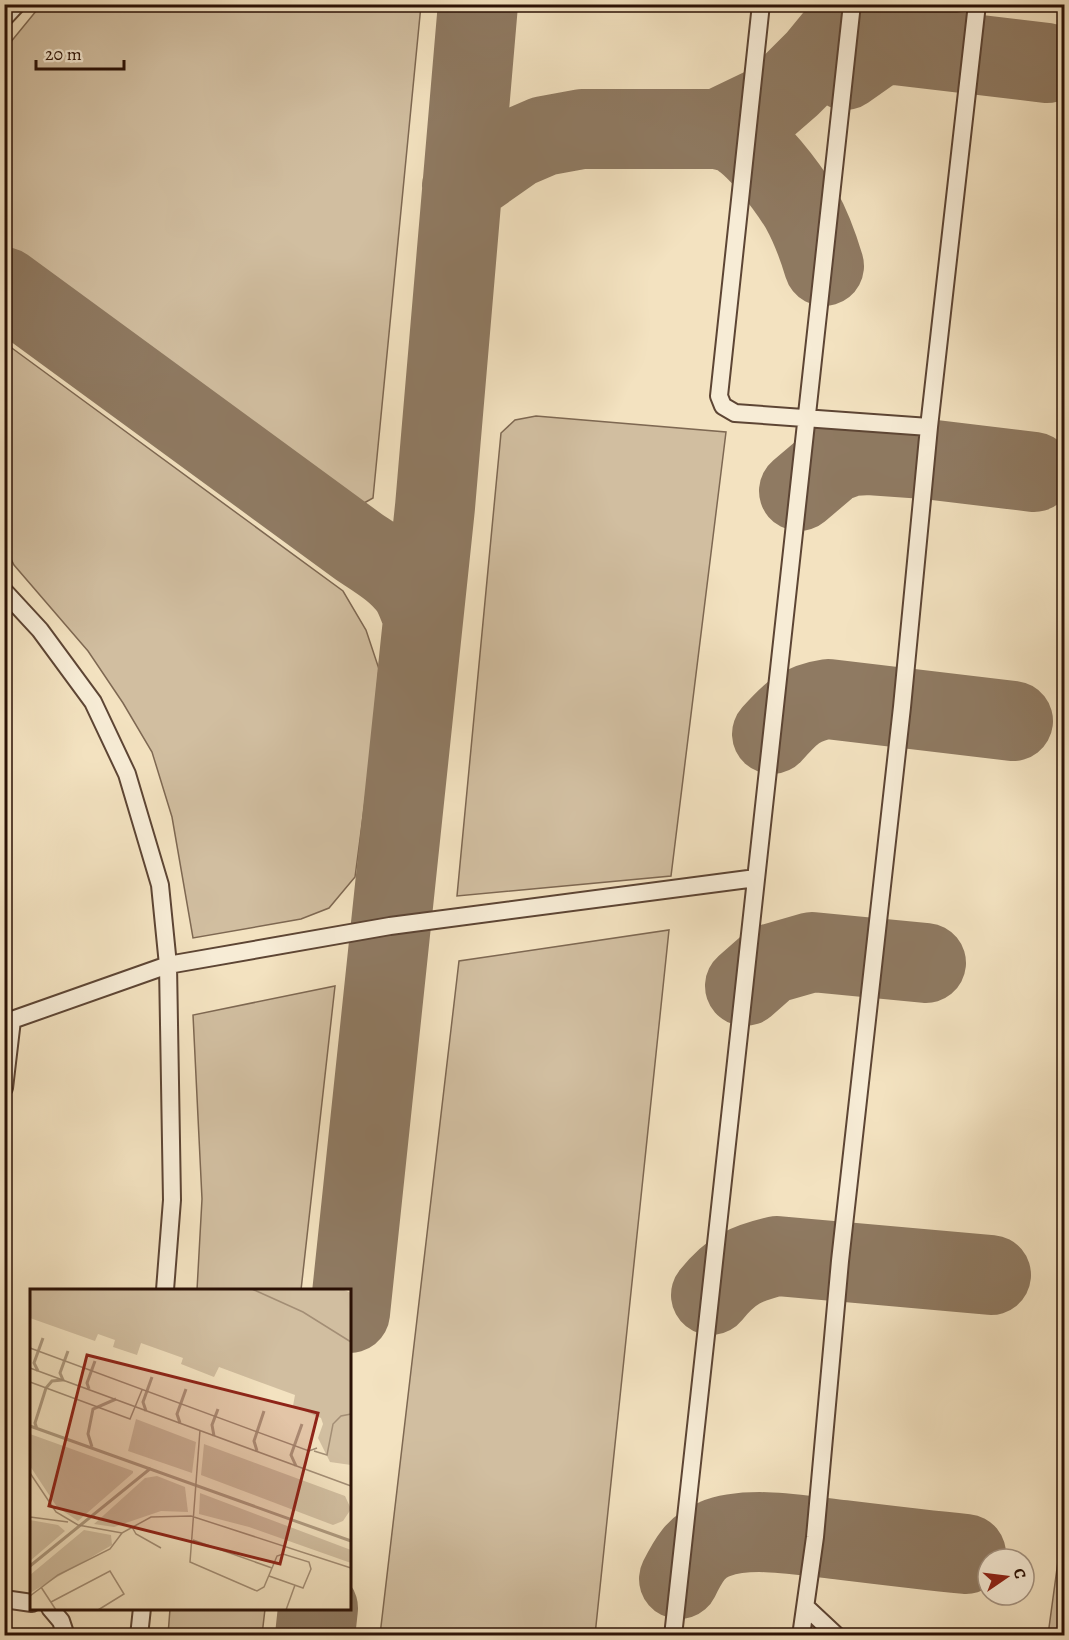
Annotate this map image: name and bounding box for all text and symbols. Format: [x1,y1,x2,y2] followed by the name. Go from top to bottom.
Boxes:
[36,33,124,71] scale bar
[45,42,82,66] text: 20 m
[30,1289,351,1610] inset map
[976,1547,1036,1607] north arrow
[1008,1566,1031,1581] text: С

